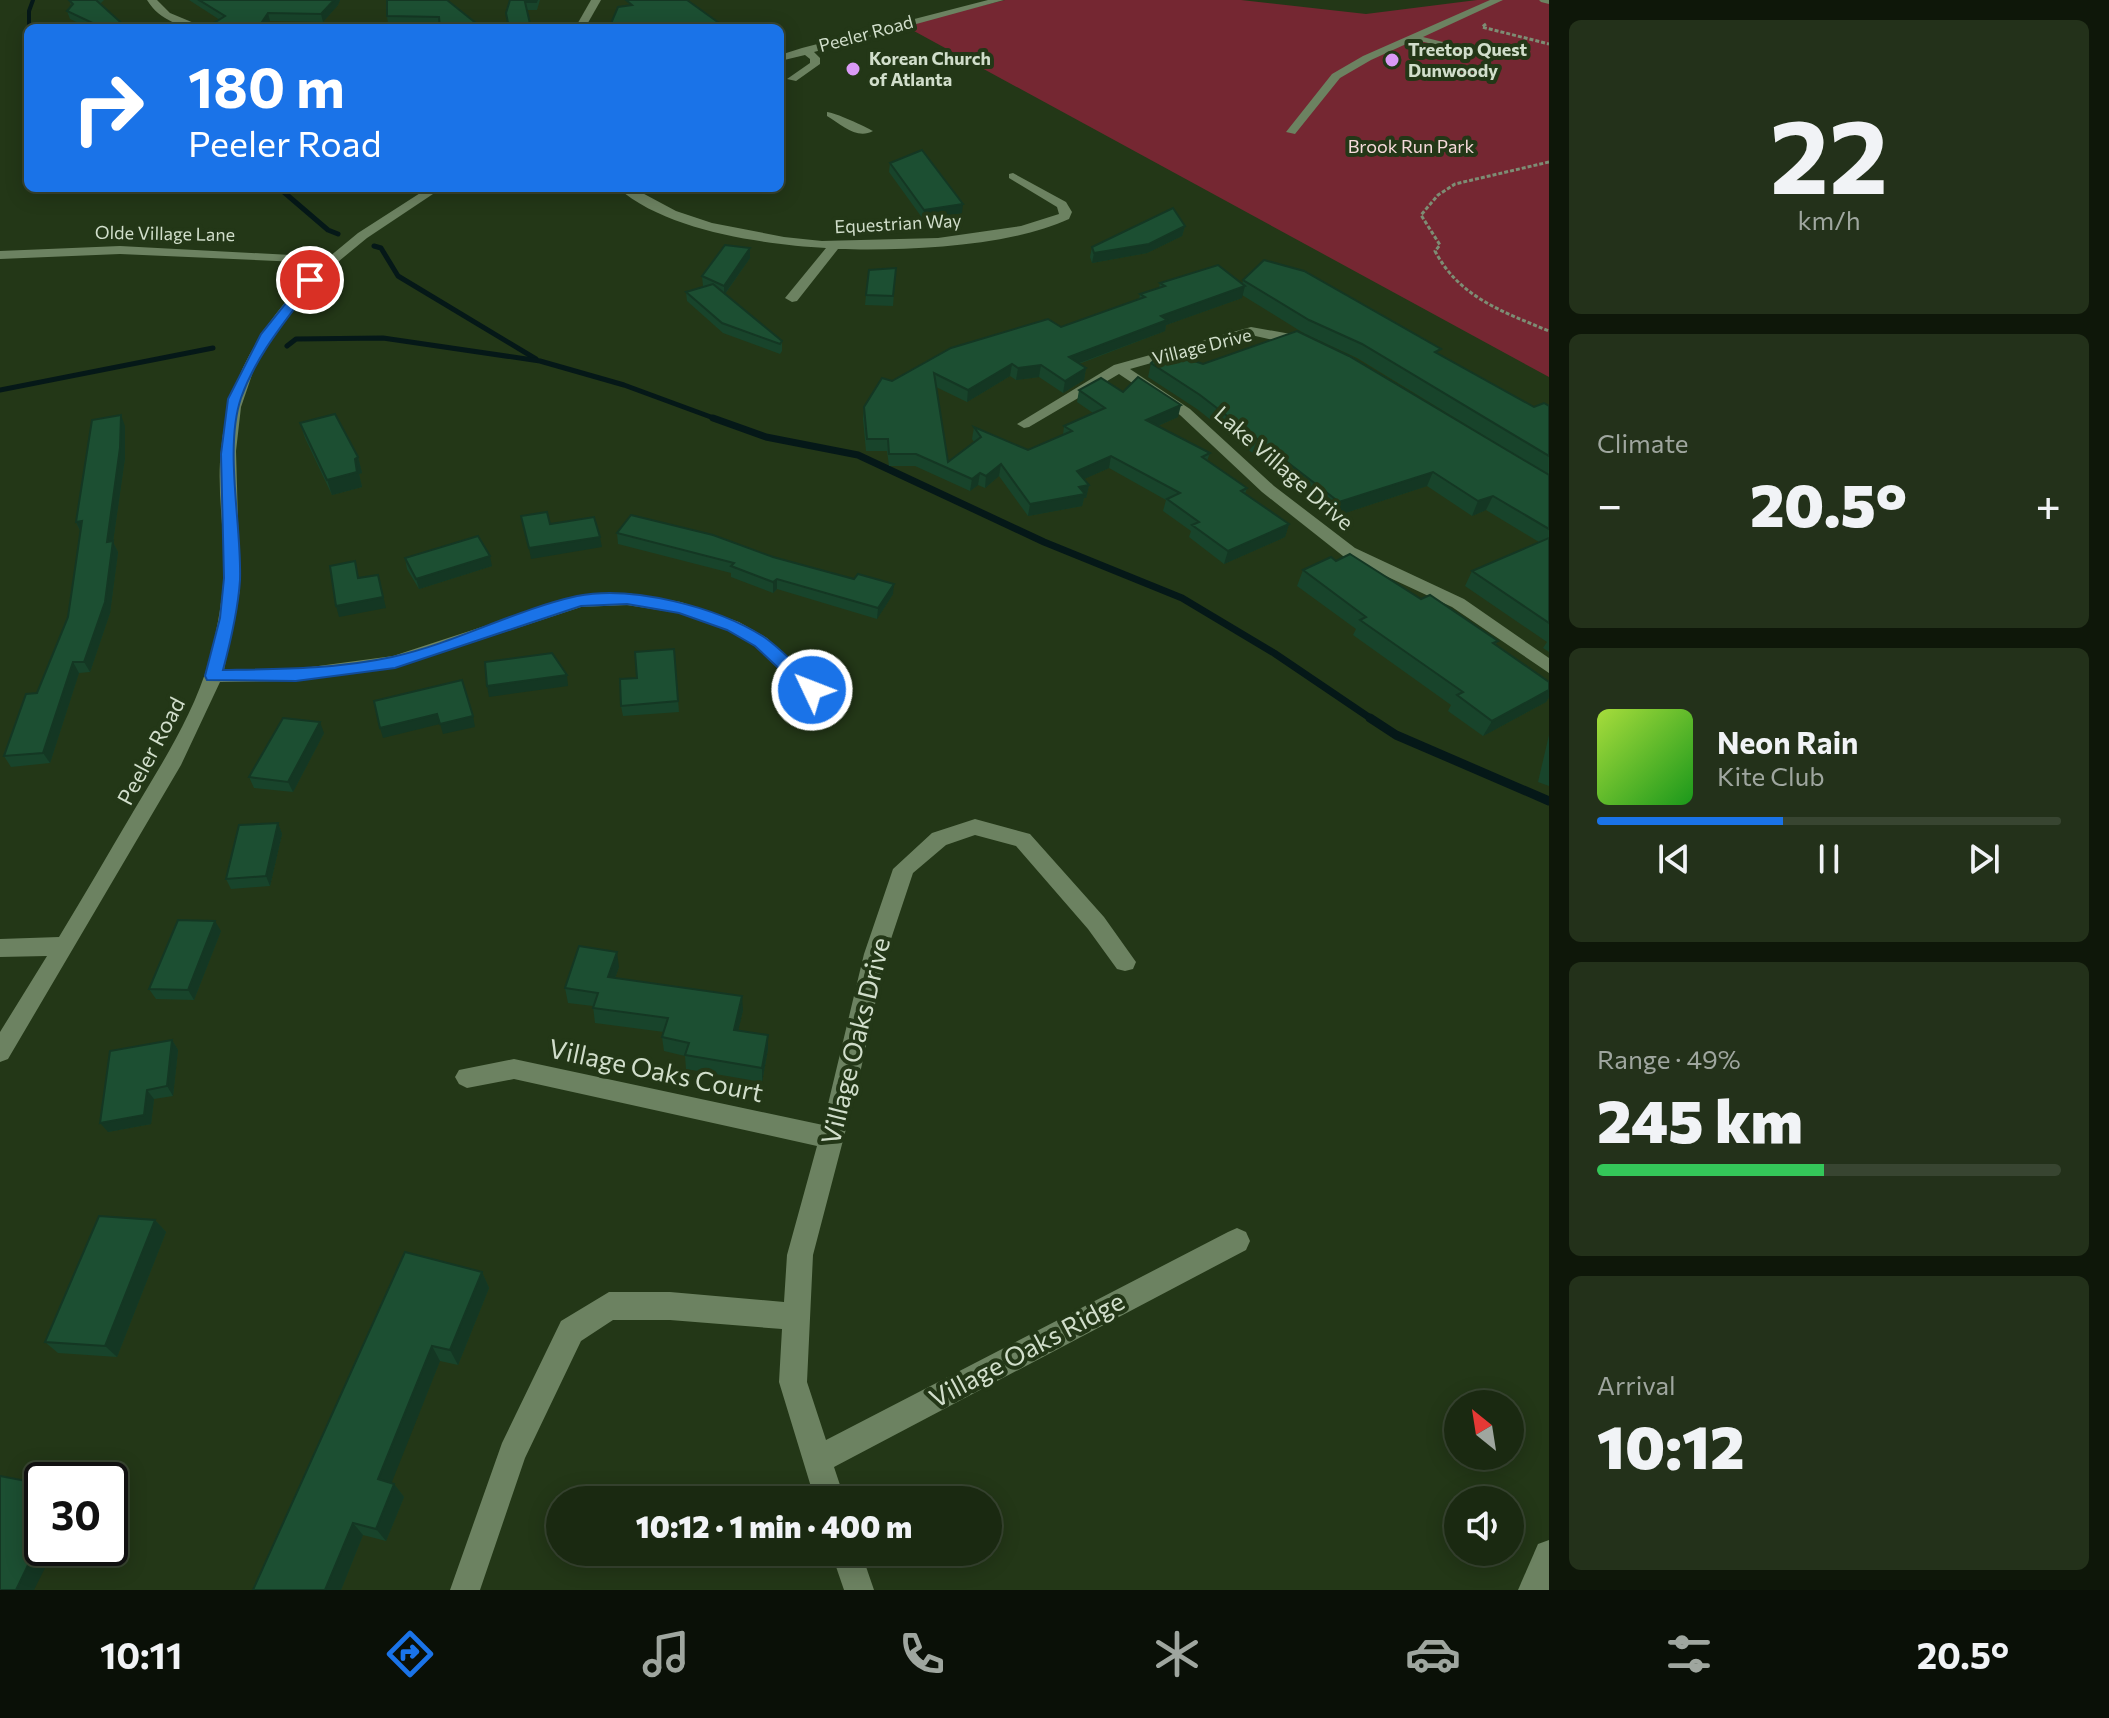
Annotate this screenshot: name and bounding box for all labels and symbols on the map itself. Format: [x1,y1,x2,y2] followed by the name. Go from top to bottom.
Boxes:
[816,10,915,56] street label: Peeler Road
[1408,38,1528,81] place label: Treetop Quest Dunwoody
[869,47,991,90] place label: Korean Church of Atlanta
[1383,51,1401,69] marker: Treetop Quest Dunwoody
[844,60,862,78] marker: Korean Church of Atlanta
[1348,135,1475,157] park label: Brook Run Park
[834,209,962,237] street label: Equestrian Way
[95,221,235,245] street label: Olde Village Lane
[276,246,344,314] pin
[1150,323,1254,369] street label: Village Drive
[1209,400,1359,535] street label: Lake Village Drive
[770,648,854,732] position arrow
[111,692,190,809] street label: Peeler Road
[814,934,895,1147] street label: Village Oaks Drive
[546,1032,766,1107] street label: Village Oaks Court
[924,1284,1129,1413] street label: Village Oaks Ridge
[1444,1390,1524,1470] north arrow
[24,1462,128,1566] speed limit sign: 30

